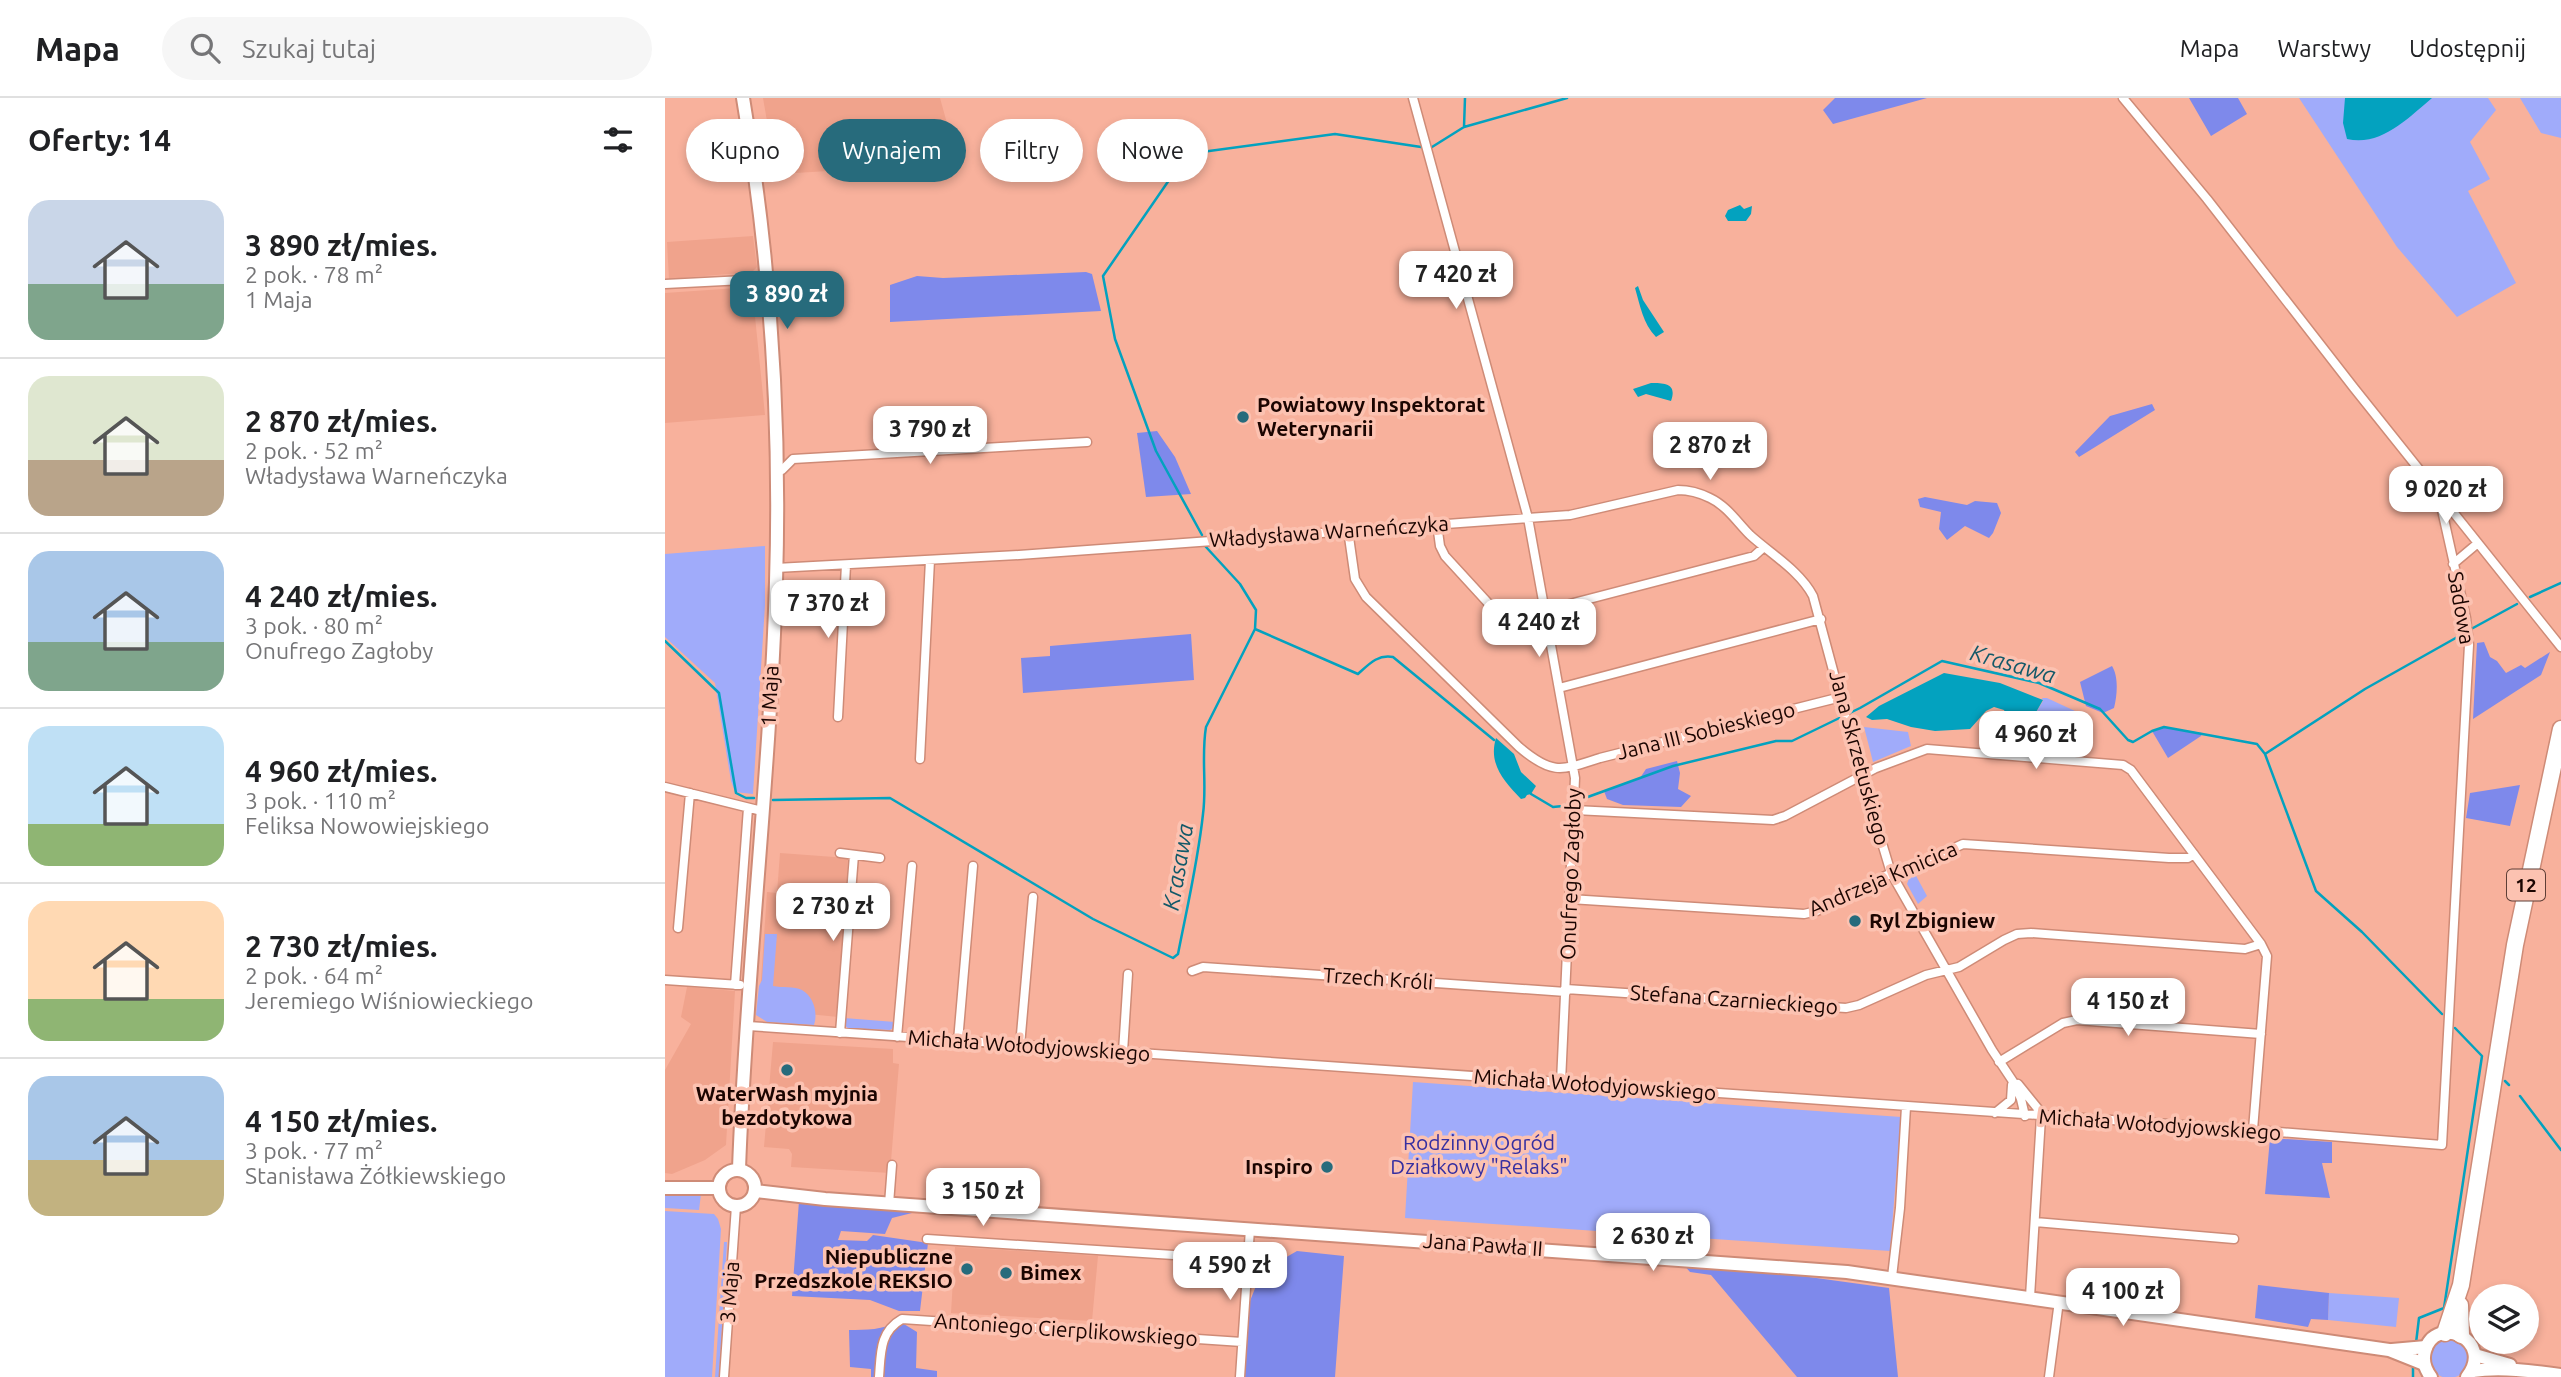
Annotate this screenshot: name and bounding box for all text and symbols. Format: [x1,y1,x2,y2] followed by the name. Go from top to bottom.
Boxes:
[162,17,652,80] search box
[186,29,224,67] icon: search
[35,30,120,67] text: Mapa
[242,34,376,63] text: Szukaj tutaj
[2180,35,2239,62] text: Mapa
[2277,35,2371,62] text: Warstwy
[2409,35,2526,62] text: Udostępnij
[686,119,804,182] chip: Kupno
[818,119,966,182] chip: Wynajem
[980,119,1083,182] chip: Filtry
[1097,119,1208,182] chip: Nowe
[599,121,637,159] icon: filters
[28,123,171,157] text: Oferty: 14
[84,228,168,312] icon: home
[245,228,437,262] text: 3 890 zł/mies.
[1384,252,1528,311] pin: 7 420 zł
[1415,261,1497,286] text: 7 420 zł
[245,262,383,287] text: 2 pok. · 78 m²
[715,272,859,331] pin: 3 890 zł
[746,281,828,306] text: 3 890 zł
[245,287,312,312] text: 1 Maja
[1257,392,1485,440] place label: Powiatowy Inspektorat Weterynarii
[84,404,168,488] icon: home
[245,404,437,438] text: 2 870 zł/mies.
[858,406,1002,466] pin: 3 790 zł
[1235,409,1251,425] marker: Powiatowy Inspektorat Weterynarii
[889,416,971,441] text: 3 790 zł
[1638,422,1782,482] pin: 2 870 zł
[1669,432,1751,457] text: 2 870 zł
[245,438,383,463] text: 2 pok. · 52 m²
[245,463,508,488] text: Władysława Warneńczyka
[2374,466,2518,526] pin: 9 020 zł
[2405,476,2487,501] text: 9 020 zł
[1208,511,1449,551] street label: Władysława Warneńczyka
[2444,570,2480,646] street label: Sadowa
[84,579,168,663] icon: home
[245,579,437,613] text: 4 240 zł/mies.
[756,580,900,640] pin: 7 370 zł
[787,590,869,615] text: 7 370 zł
[1467,600,1611,659] pin: 4 240 zł
[1498,609,1580,634] text: 4 240 zł
[245,613,383,638] text: 3 pok. · 80 m²
[245,638,433,663] text: Onufrego Zagłoby
[1968,639,2059,688] water label: Krasawa
[755,665,783,727] street label: 1 Maja
[1825,668,1895,848] street label: Jana Skrzetuskiego
[1614,696,1797,764] street label: Jana III Sobieskiego
[1964,712,2108,771] pin: 4 960 zł
[1995,721,2077,746] text: 4 960 zł
[84,754,168,838] icon: home
[245,754,437,788] text: 4 960 zł/mies.
[245,788,396,813] text: 3 pok. · 110 m²
[1555,788,1585,960] street label: Onufrego Zagłoby
[245,813,489,838] text: Feliksa Nowowiejskiego
[1158,822,1197,912] water label: Krasawa
[1805,836,1961,920] street label: Andrzeja Kmicica
[2507,870,2545,900] road number: 12
[761,884,905,943] pin: 2 730 zł
[792,893,874,918] text: 2 730 zł
[1869,908,1996,932] place label: Ryl Zbigniew
[1847,913,1863,929] marker: Ryl Zbigniew
[84,929,168,1013] icon: home
[245,929,437,963] text: 2 730 zł/mies.
[1322,962,1434,994] street label: Trzech Króli
[245,963,383,988] text: 2 pok. · 64 m²
[2056,978,2200,1038] pin: 4 150 zł
[1629,980,1839,1018] street label: Stefana Czarnieckiego
[245,988,533,1013] text: Jeremiego Wiśniowieckiego
[2087,988,2169,1013] text: 4 150 zł
[907,1025,1151,1065] street label: Michała Wołodyjowskiego
[779,1062,795,1078] marker: WaterWash myjnia bezdotykowa
[1473,1064,1717,1104] street label: Michała Wołodyjowskiego
[696,1081,878,1129] place label: WaterWash myjnia bezdotykowa
[84,1104,168,1188] icon: home
[245,1104,437,1138] text: 4 150 zł/mies.
[2038,1104,2282,1144] street label: Michała Wołodyjowskiego
[1390,1130,1568,1178] park label: Rodzinny Ogród Działkowy "Relaks"
[245,1138,383,1163] text: 3 pok. · 77 m²
[1245,1154,1313,1178] place label: Inspiro
[1319,1159,1335,1175] marker: Inspiro
[245,1163,506,1188] text: Stanisława Żółkiewskiego
[911,1168,1055,1228] pin: 3 150 zł
[942,1178,1024,1203] text: 3 150 zł
[1581,1214,1725,1273] pin: 2 630 zł
[1612,1223,1694,1248] text: 2 630 zł
[1422,1228,1544,1260] street label: Jana Pawła II
[1158,1242,1302,1302] pin: 4 590 zł
[754,1244,953,1292] place label: Niepubliczne Przedszkole REKSIO
[1189,1252,1271,1277] text: 4 590 zł
[715,1260,743,1323] street label: 3 Maja
[1020,1260,1082,1284] place label: Bimex
[959,1261,975,1277] marker: Niepubliczne Przedszkole REKSIO
[998,1265,1014,1281] marker: Bimex
[2051,1268,2195,1328] pin: 4 100 zł
[2082,1278,2164,1303] text: 4 100 zł
[2469,1284,2539,1354] map controls
[2469,1284,2539,1354] button: layers
[934,1308,1199,1350] street label: Antoniego Cierplikowskiego

